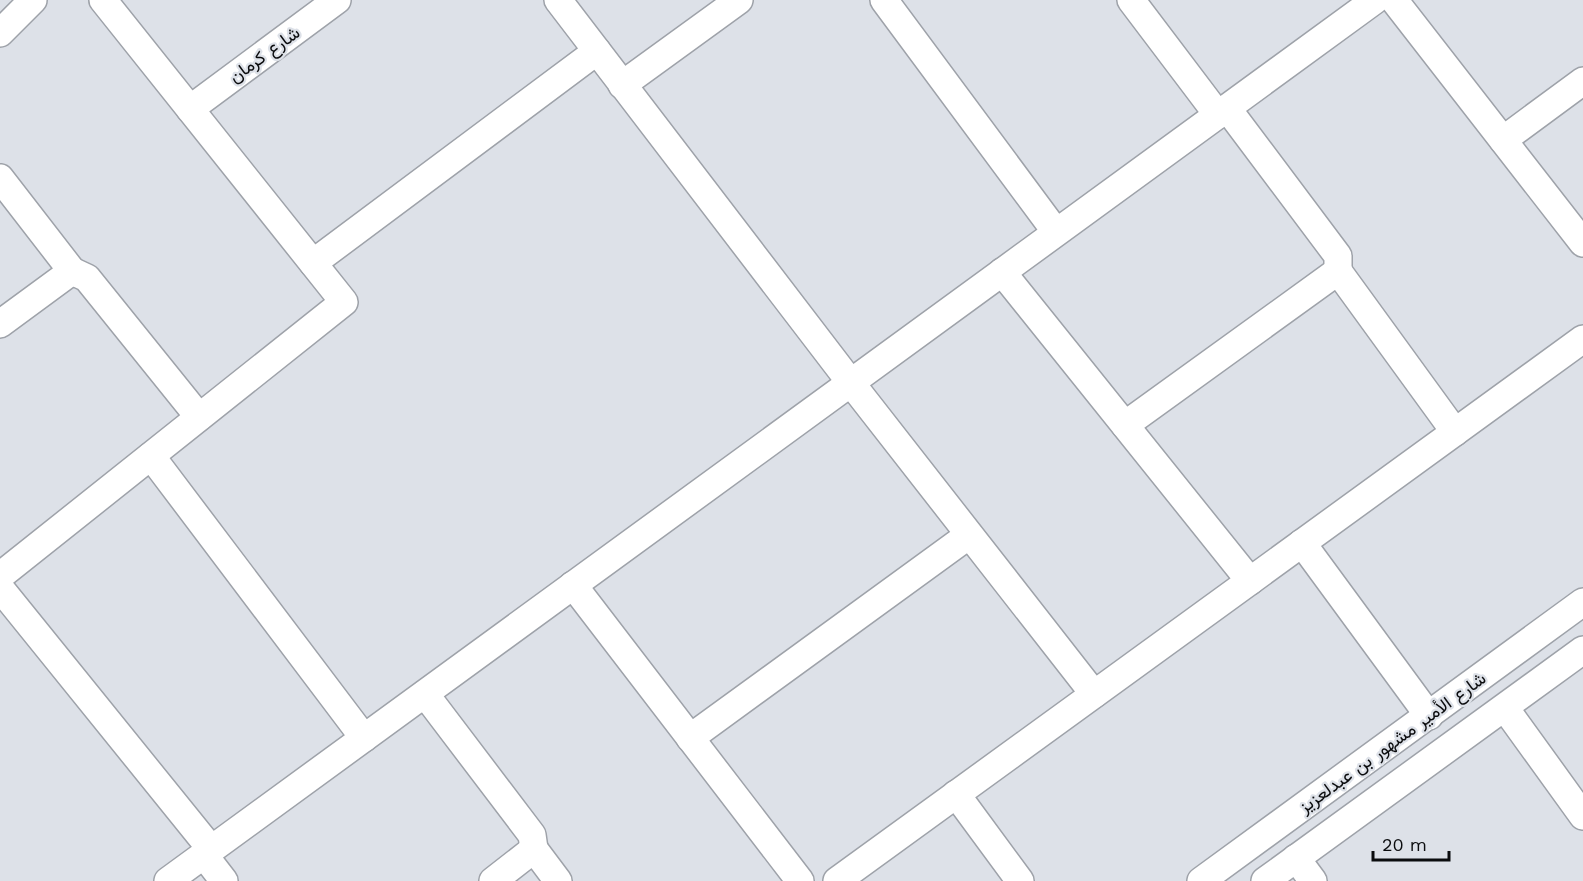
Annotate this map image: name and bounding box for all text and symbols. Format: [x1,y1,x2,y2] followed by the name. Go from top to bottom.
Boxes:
[225,21,305,88] street label: شارع كرمان
[1294,667,1491,819] street label: شارع الأمير مشهور بن عبدلعزيز
[1373,824,1450,862] scale bar
[1382,834,1427,855] text: 20 m

